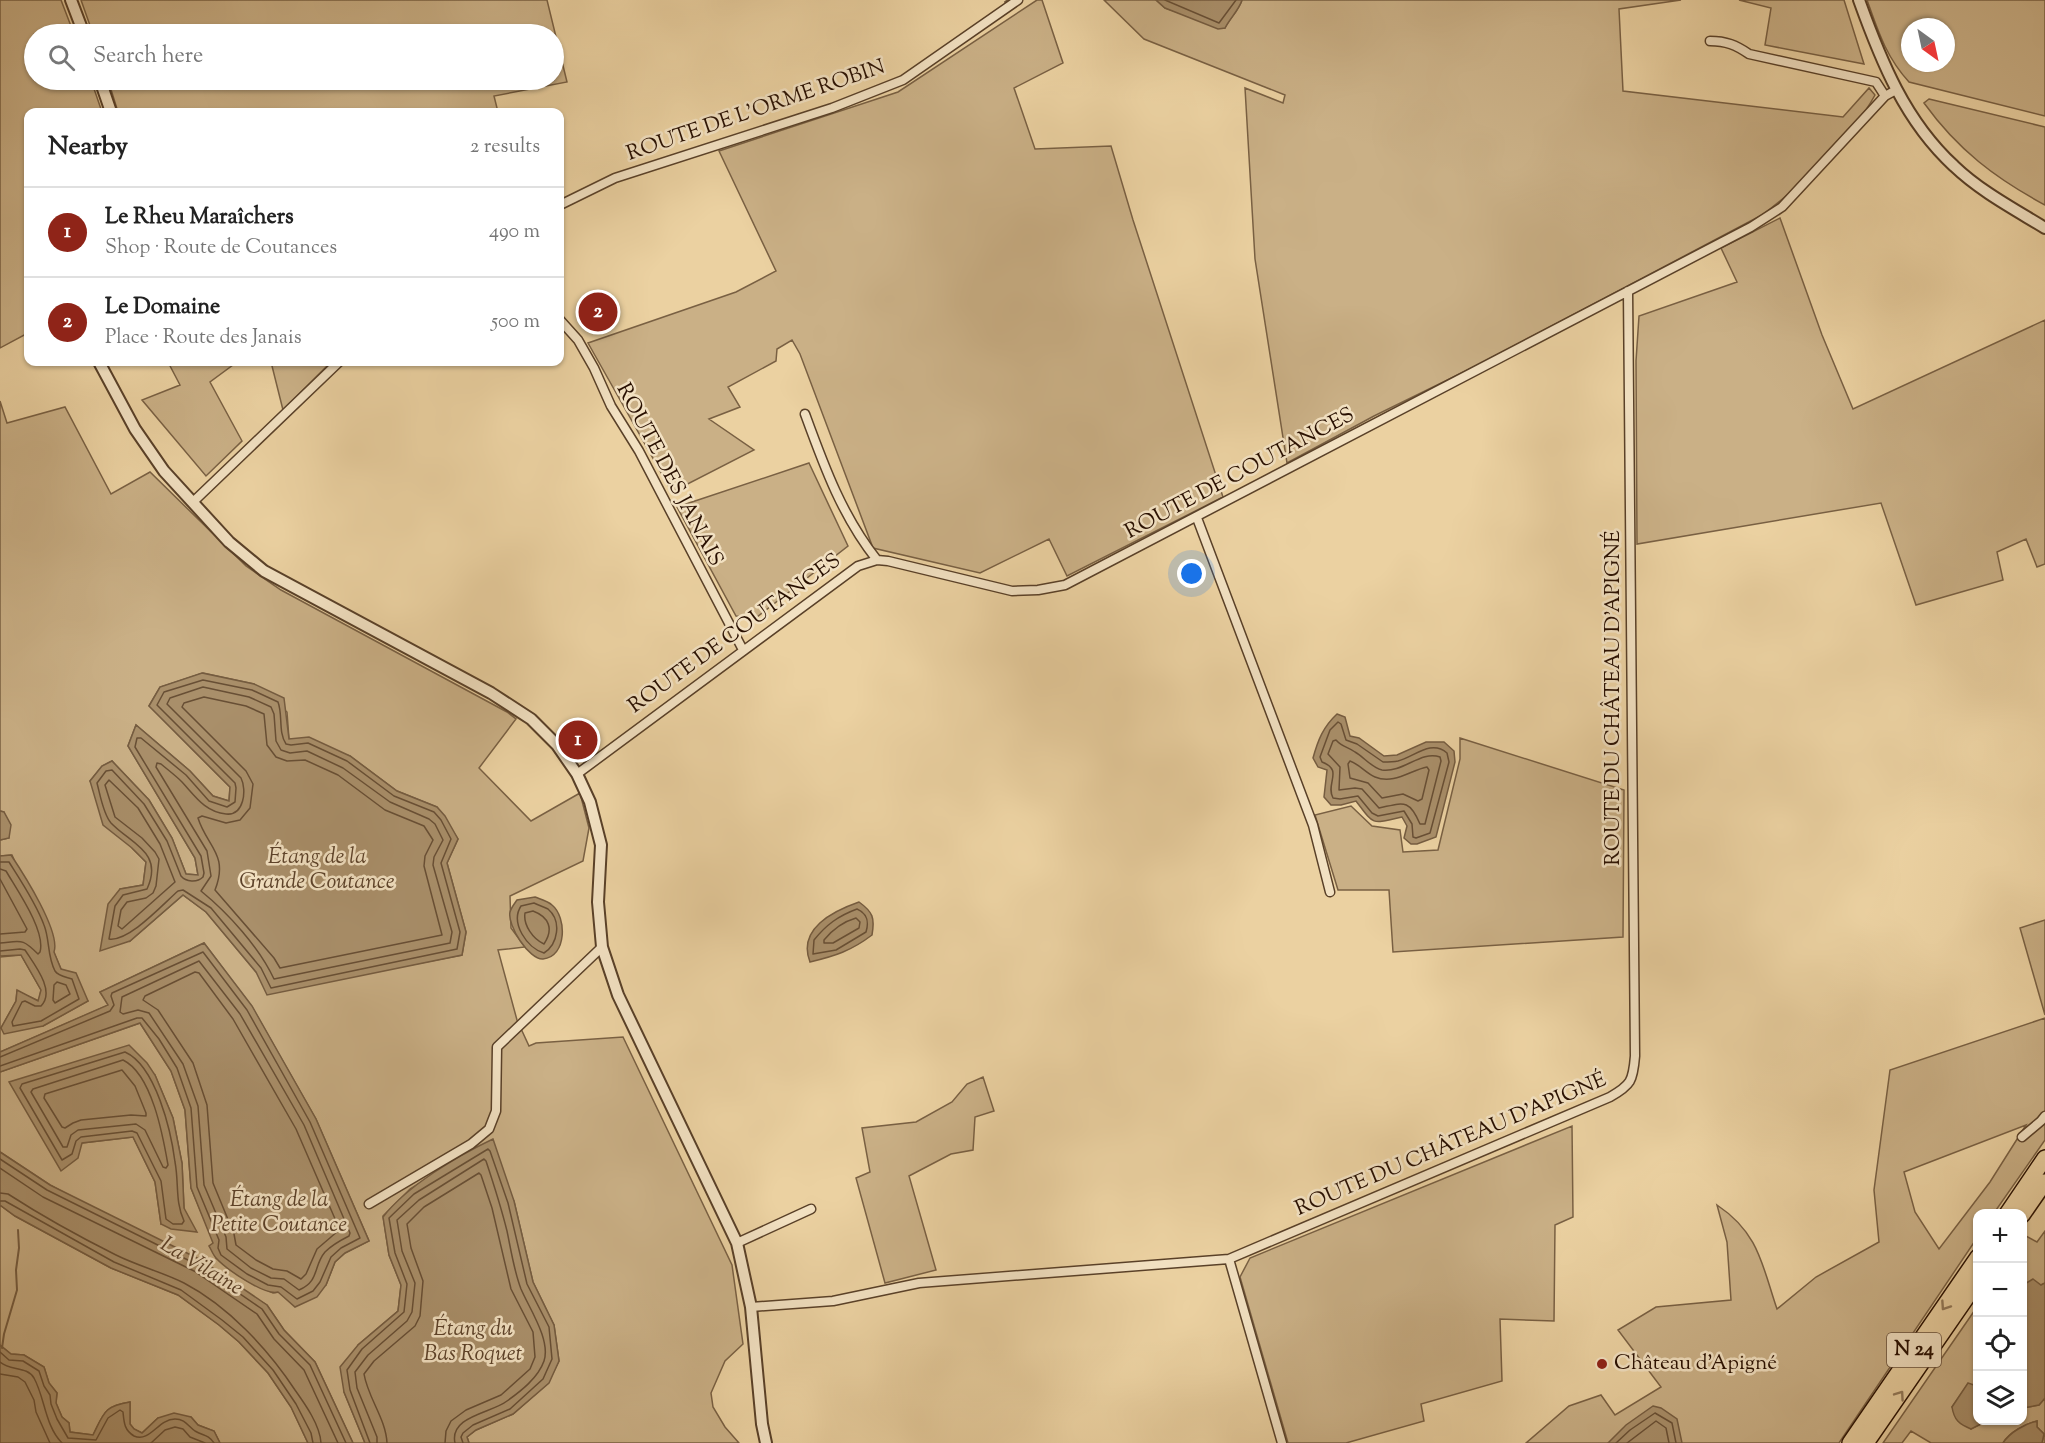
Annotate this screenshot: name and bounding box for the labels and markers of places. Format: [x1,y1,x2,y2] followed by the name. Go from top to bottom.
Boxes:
[578,290,618,334] pin: 2
[558,718,598,762] pin: 1
[1614,1349,1777,1379] place label: Château d'Apigné
[1595,1357,1609,1371] marker: Château d'Apigné

